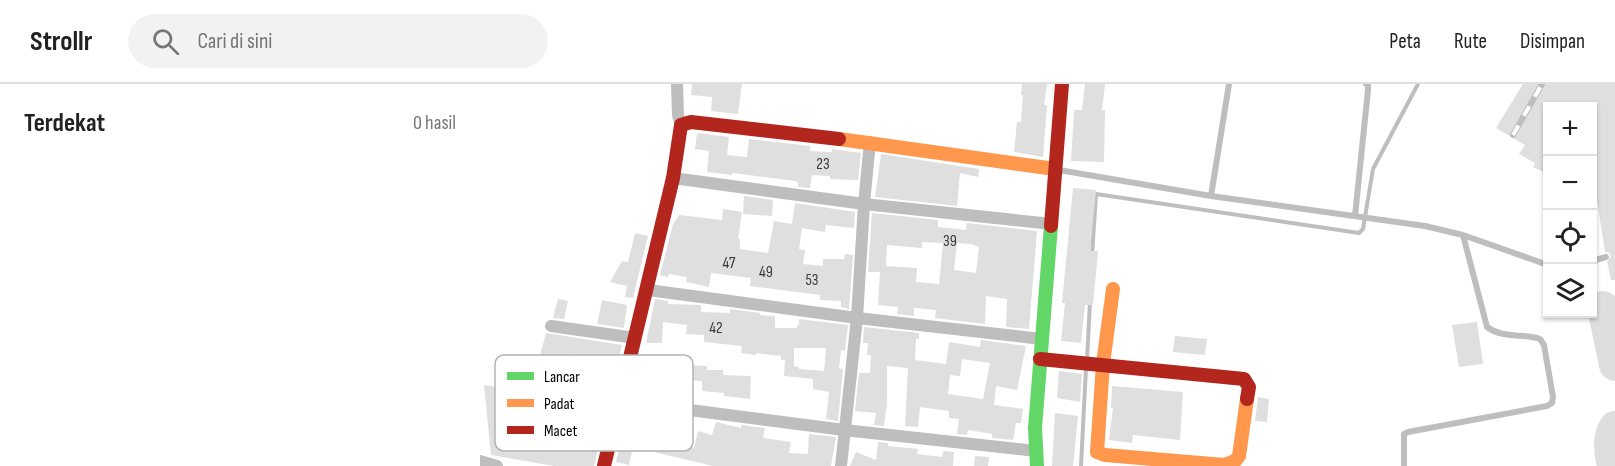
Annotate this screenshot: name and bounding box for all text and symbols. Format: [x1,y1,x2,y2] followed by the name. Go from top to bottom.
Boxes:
[128,14,548,68] search box
[30,25,92,58] text: Strollr
[149,25,182,58] icon: search
[197,28,272,55] text: Cari di sini
[1389,29,1421,54] text: Peta
[1454,29,1487,54] text: Rute
[1520,29,1585,54] text: Disimpan
[1543,102,1597,318] map controls
[1543,102,1597,156] button: +
[24,108,105,139] text: Terdekat
[413,111,456,135] text: 0 hasil
[816,155,830,174] house number: 23
[1543,156,1597,210] button: −
[1543,210,1597,264] button: locate
[943,232,957,251] house number: 39
[723,254,736,273] house number: 47
[759,263,773,282] house number: 49
[1543,264,1597,318] button: layers
[805,271,819,290] house number: 53
[709,319,723,338] house number: 42
[495,355,693,451] legend
[544,368,580,387] text: Lancar
[544,395,575,414] text: Padat
[544,422,577,441] text: Macet

